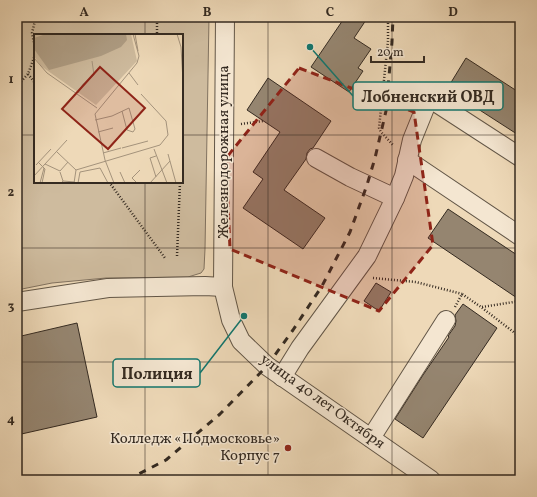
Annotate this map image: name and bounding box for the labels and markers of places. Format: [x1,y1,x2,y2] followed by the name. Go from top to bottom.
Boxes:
[353,82,503,110] callout: Лобненский ОВД
[113,359,200,387] callout: Полиция
[110,429,280,467] place label: Колледж «Подмосковье» Корпус 7
[283,443,293,453] marker: Колледж «Подмосковье» Корпус 7

